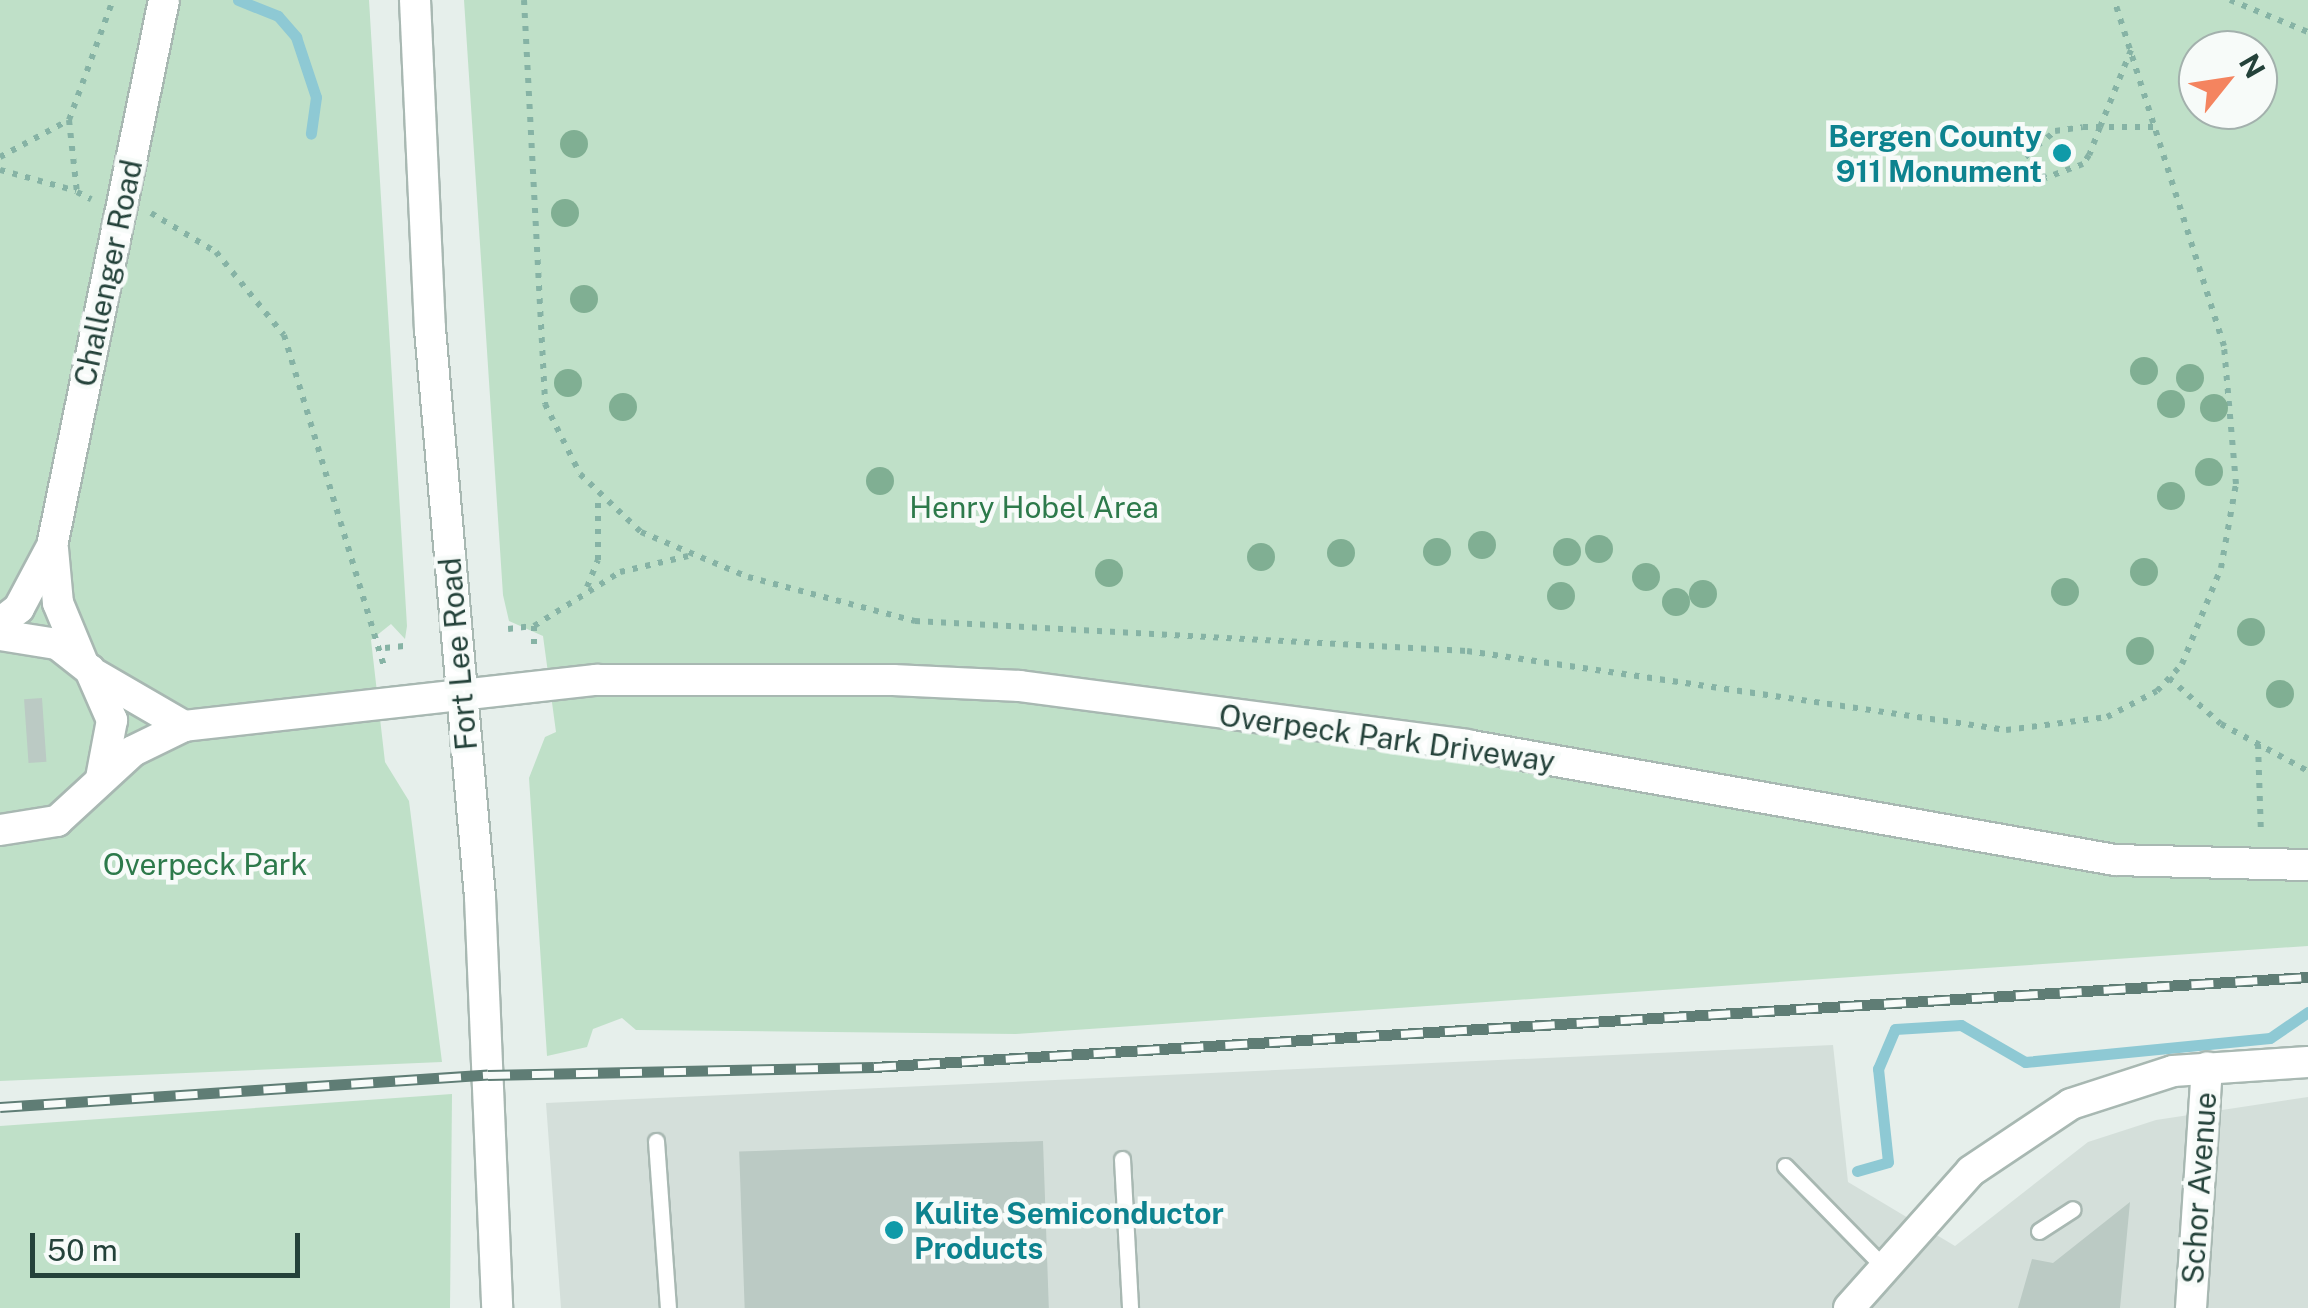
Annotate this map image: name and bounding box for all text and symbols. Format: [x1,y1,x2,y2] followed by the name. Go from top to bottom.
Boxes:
[2178,30,2278,130] north arrow
[2233,48,2272,83] text: N
[1828,118,2042,188] place label: Bergen County 911 Monument
[2051,142,2073,164] marker: Bergen County 911 Monument
[66,156,150,390] street label: Challenger Road
[909,489,1159,525] park label: Henry Hobel Area
[432,556,484,752] street label: Fort Lee Road
[1217,697,1557,779] street label: Overpeck Park Driveway
[103,846,307,882] park label: Overpeck Park
[2174,1091,2224,1285] street label: Schor Avenue
[914,1195,1224,1266] place label: Kulite Semiconductor Products
[35,1213,305,1275] scale bar
[883,1219,905,1241] marker: Kulite Semiconductor Products
[47,1232,118,1268] text: 50 m

